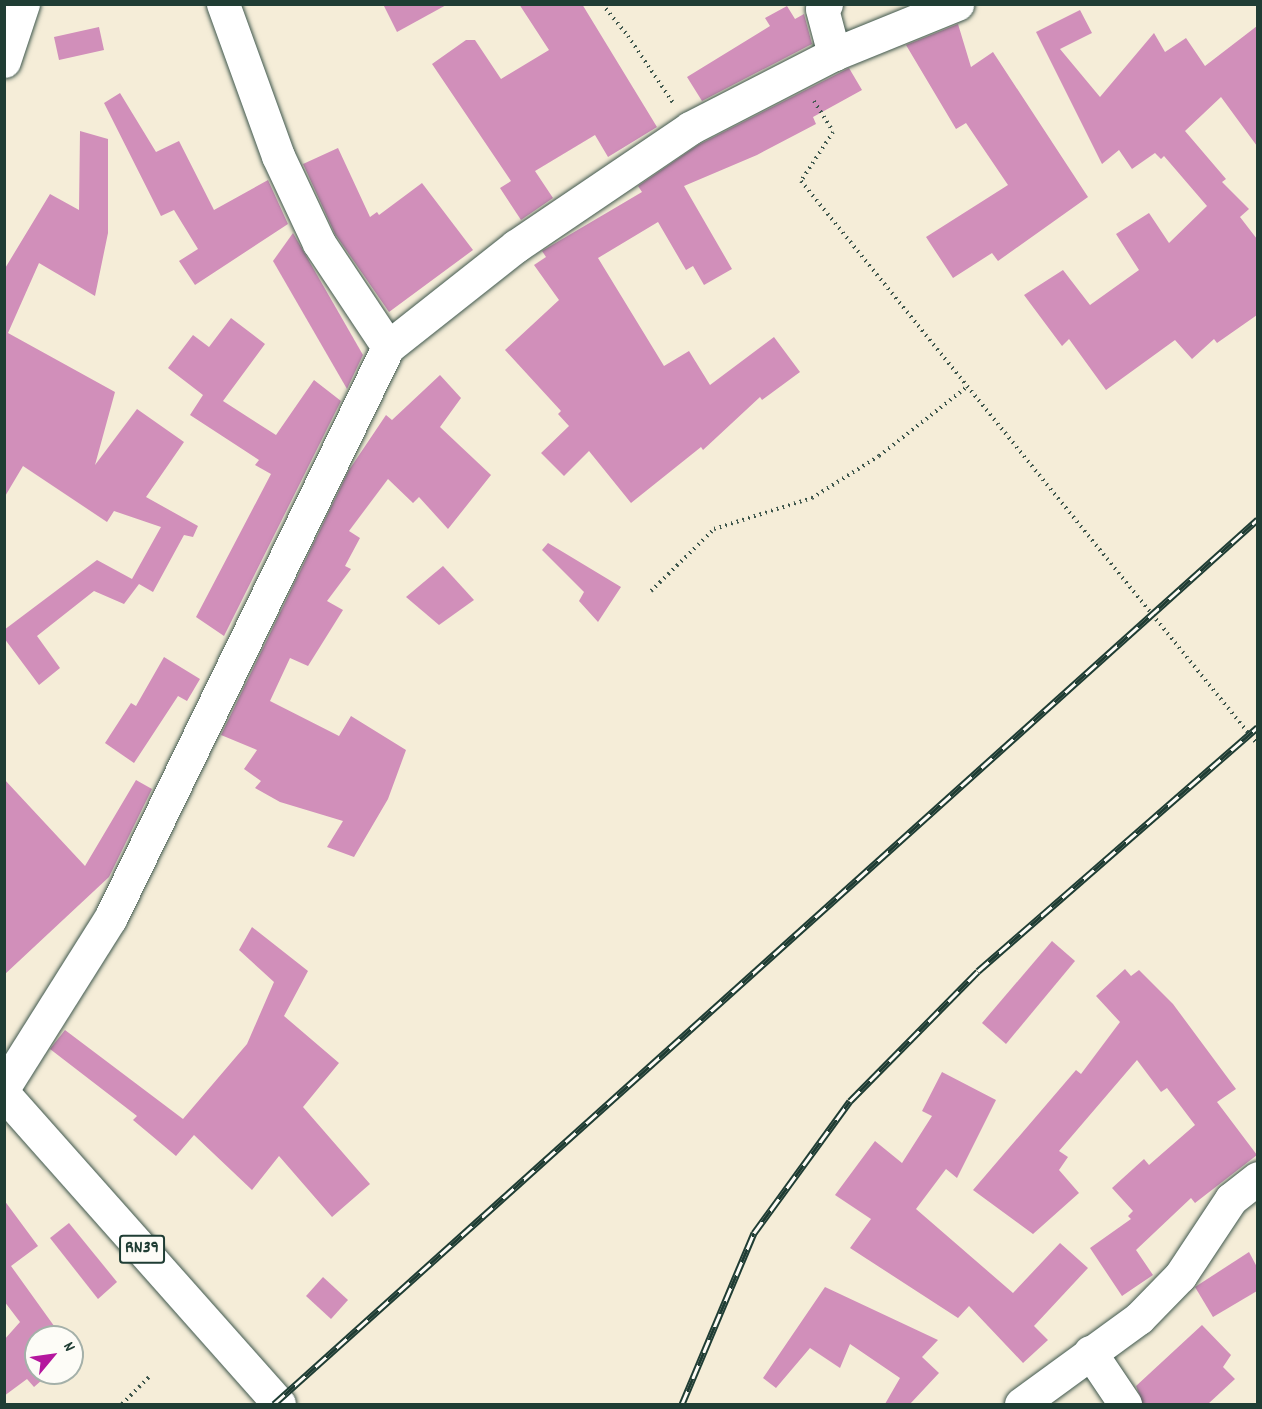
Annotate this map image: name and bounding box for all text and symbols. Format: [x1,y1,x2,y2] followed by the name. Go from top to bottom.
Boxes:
[118,1234,166,1264] road number: RN39
[24,1325,84,1385] north arrow
[56,1338,80,1356] text: N

